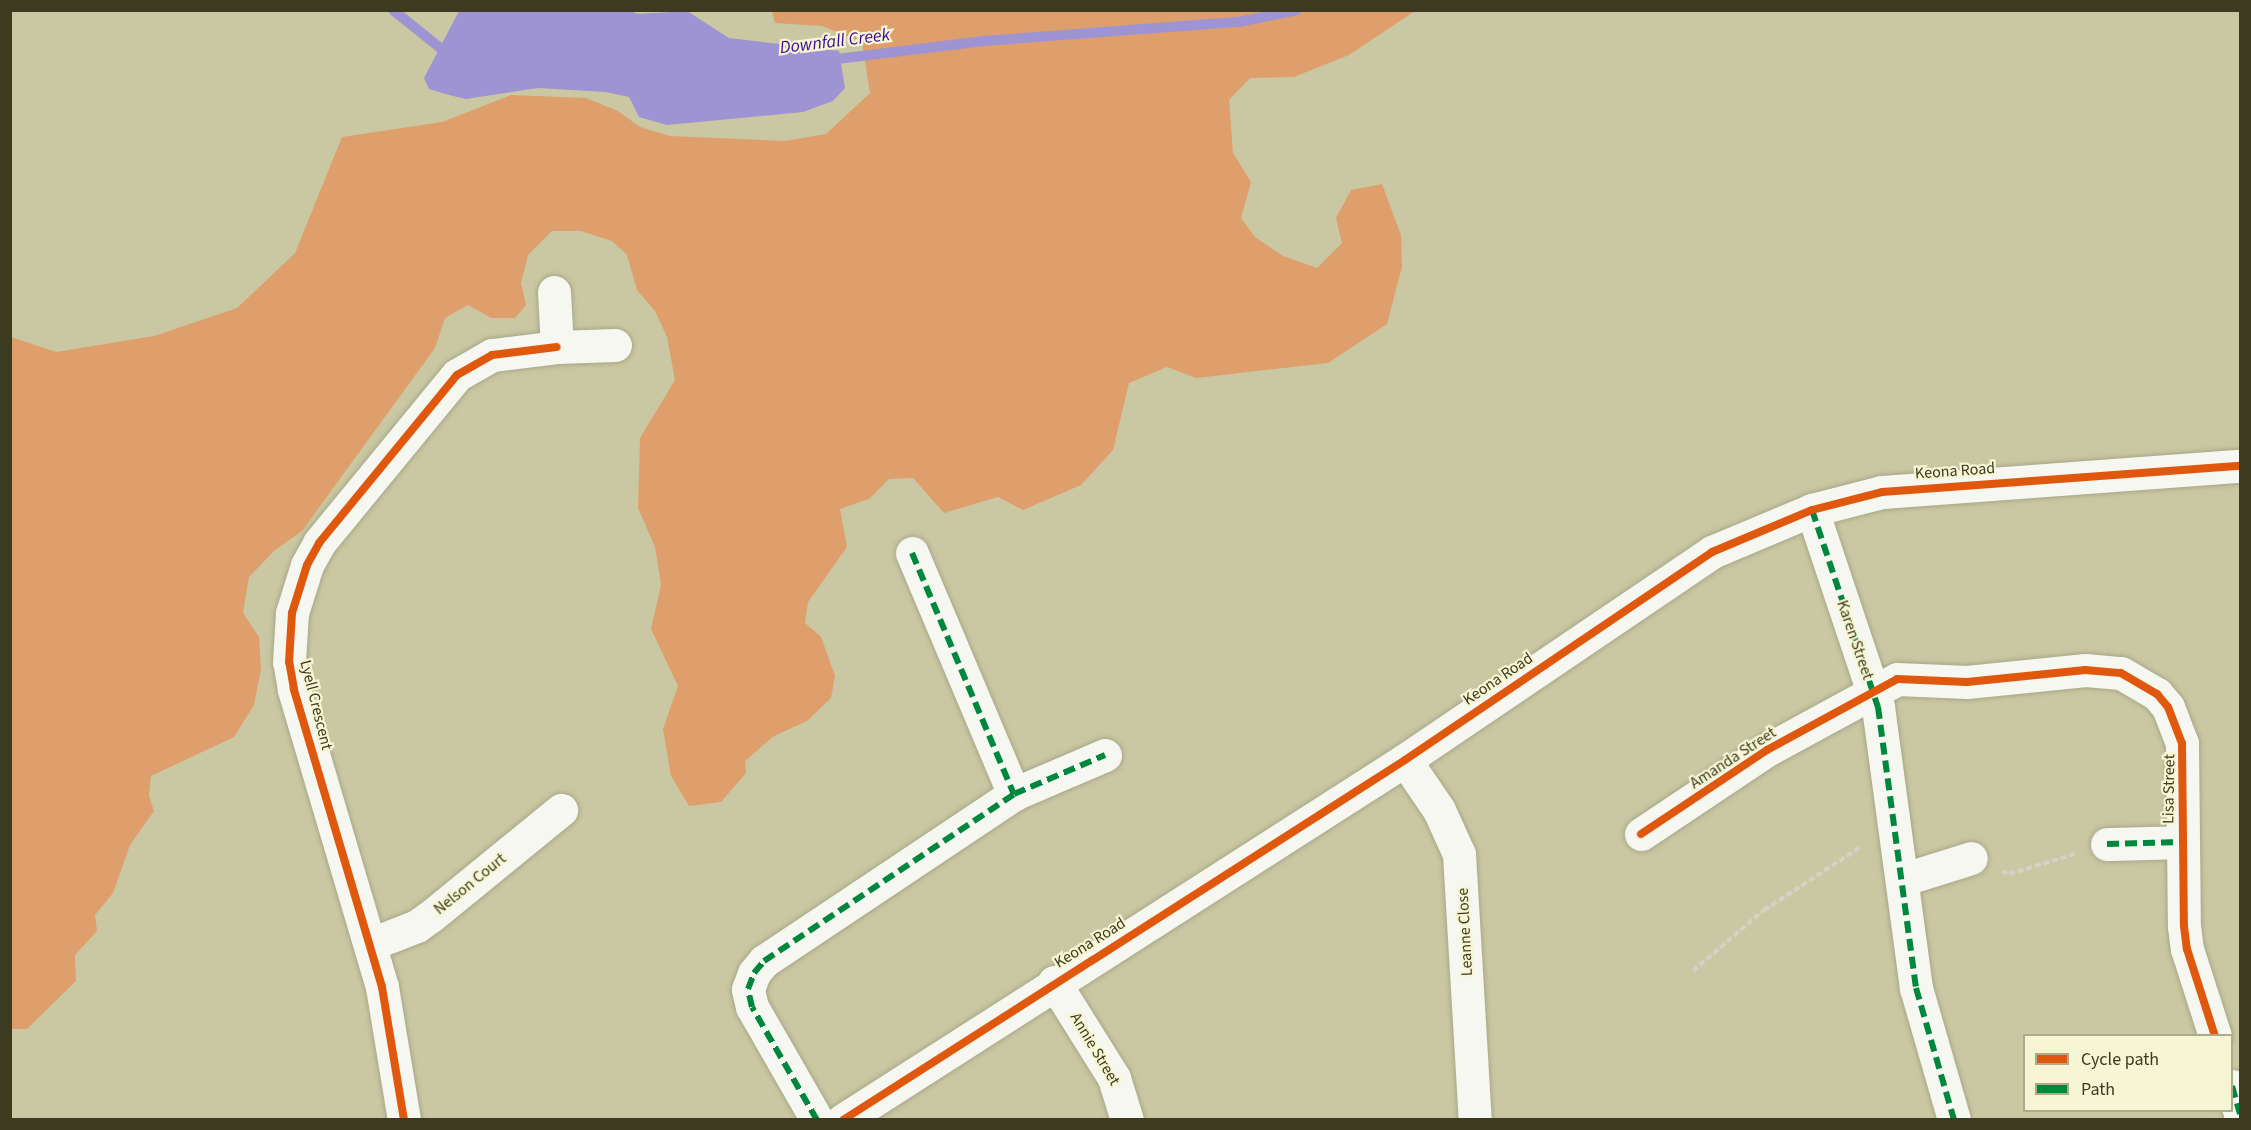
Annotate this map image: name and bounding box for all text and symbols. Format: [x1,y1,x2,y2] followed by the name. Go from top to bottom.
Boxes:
[779,25,891,59] water label: Downfall Creek
[1914,459,1996,483] street label: Keona Road
[1832,598,1878,682] street label: Karen Street
[1459,649,1537,709] street label: Keona Road
[296,658,336,752] street label: Lyell Crescent
[1686,723,1780,793] street label: Amanda Street
[2159,754,2179,824] street label: Lisa Street
[430,849,510,919] street label: Nelson Court
[1453,887,1477,977] street label: Leanne Close
[1051,914,1129,972] street label: Keona Road
[1066,1009,1124,1089] street label: Annie Street
[2023,1034,2233,1112] legend
[2081,1047,2159,1072] text: Cycle path
[2081,1077,2115,1102] text: Path

